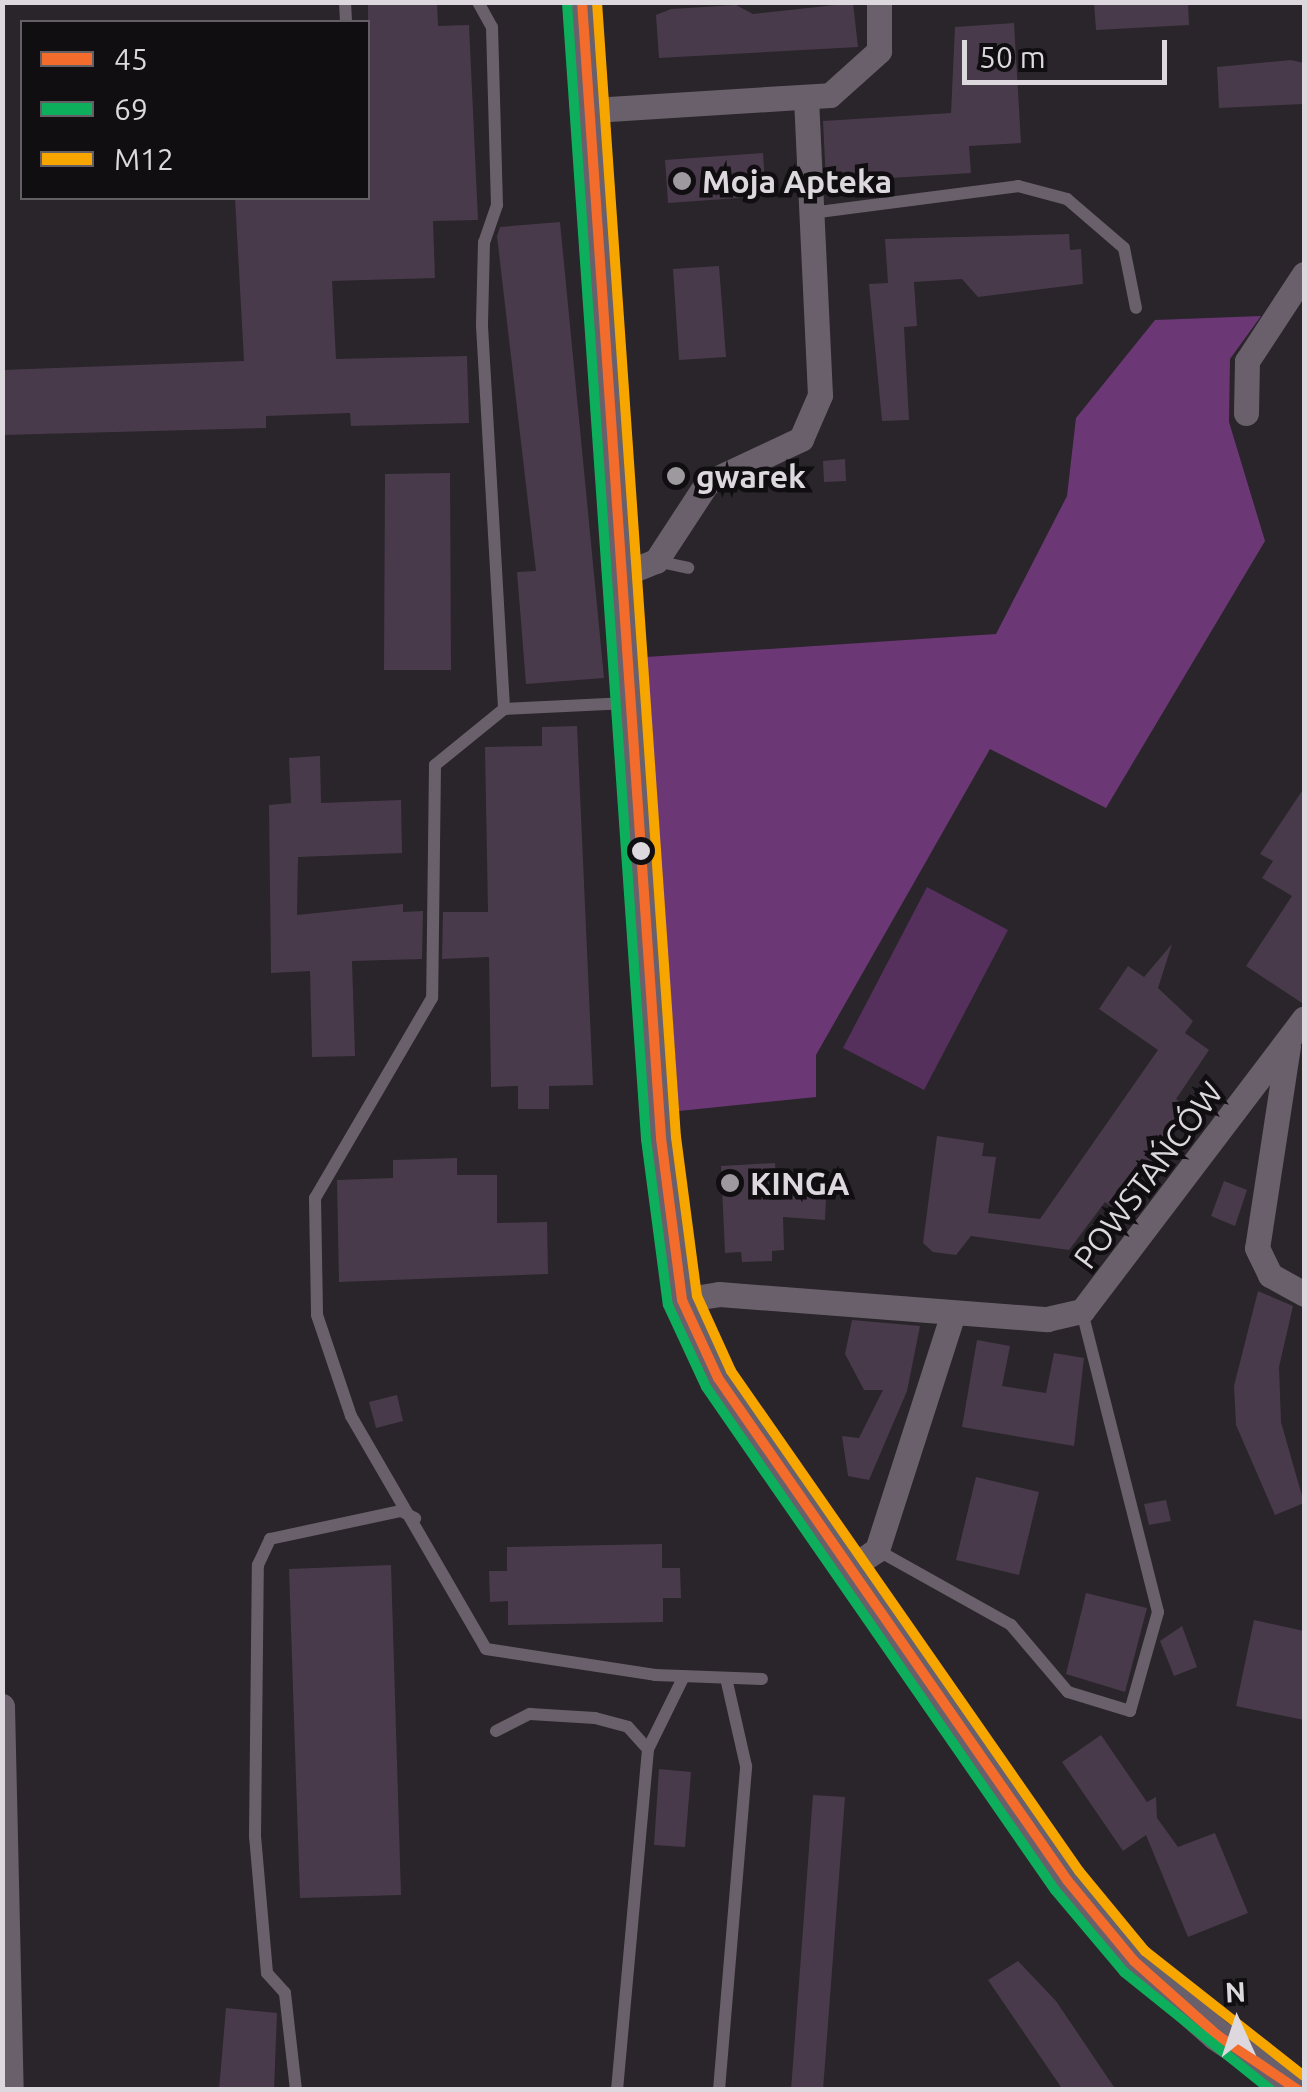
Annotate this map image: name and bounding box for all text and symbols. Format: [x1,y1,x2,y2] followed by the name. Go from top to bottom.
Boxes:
[20,20,370,200] legend
[967,20,1172,82] scale bar
[979,40,1046,74] text: 50 m
[114,42,148,76] text: 45
[114,92,148,126] text: 69
[114,142,174,176] text: M12
[702,162,892,200] place label: Moja Apteka
[671,170,693,192] marker: Moja Apteka
[696,457,806,495] place label: gwarek
[665,465,687,487] marker: gwarek
[631,841,651,861] unlabelled marker
[1065,1074,1231,1276] street label: POWSTAŃCÓW
[750,1164,849,1202] place label: KINGA
[719,1172,741,1194] marker: KINGA
[1187,1972,1287,2072] north arrow
[1224,1976,1247,2008] text: N

